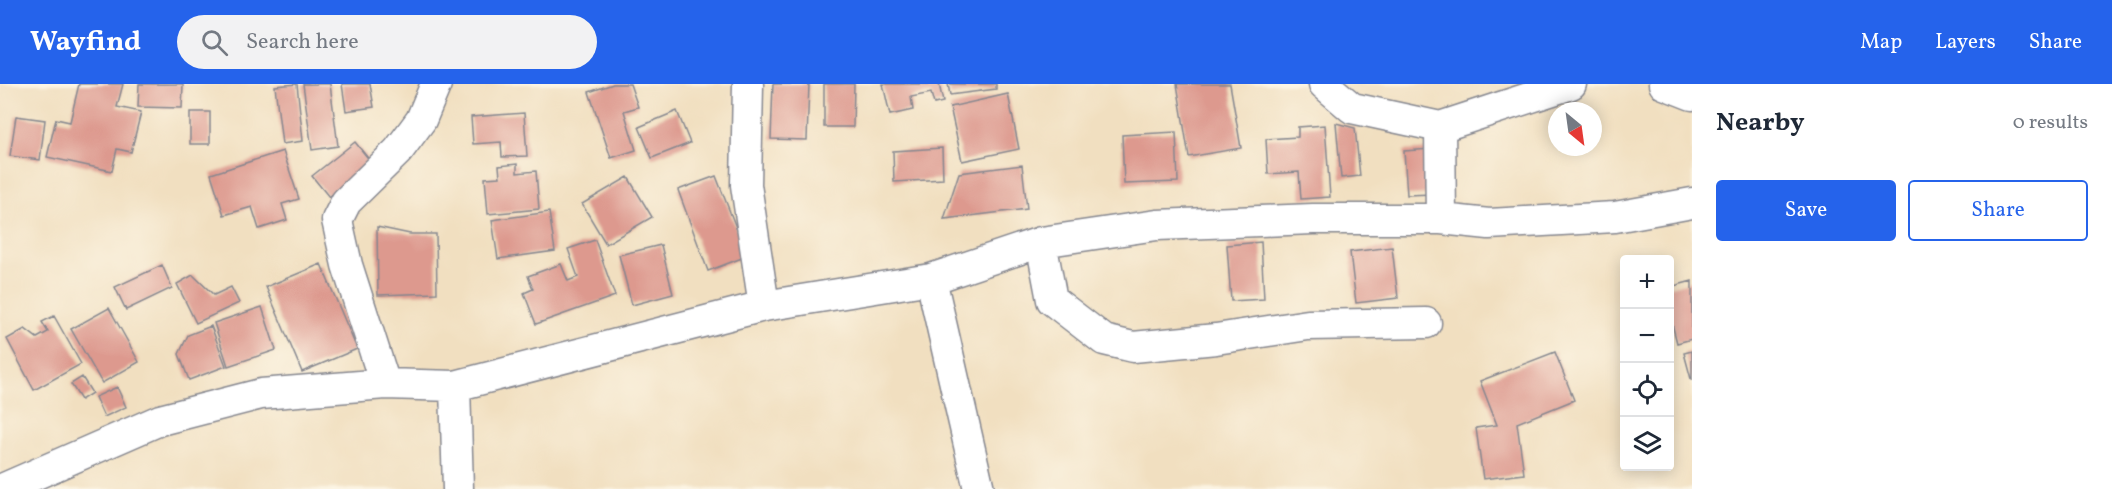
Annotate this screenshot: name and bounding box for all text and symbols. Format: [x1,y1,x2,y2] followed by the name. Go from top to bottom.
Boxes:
[177,15,597,69] search box
[30,23,141,62] text: Wayfind
[198,26,231,59] icon: search
[246,27,359,58] text: Search here
[1860,28,1902,57] text: Map
[1935,28,1996,57] text: Layers
[2029,28,2082,57] text: Share
[1548,102,1602,156] north arrow
[1716,105,1805,141] text: Nearby
[2013,109,2088,137] text: 0 results
[1716,180,1896,241] button: Save
[1908,180,2088,241] button: Share
[1620,255,1674,471] map controls
[1620,255,1674,309] button: +
[1620,309,1674,363] button: −
[1620,363,1674,417] button: locate
[1620,417,1674,471] button: layers

